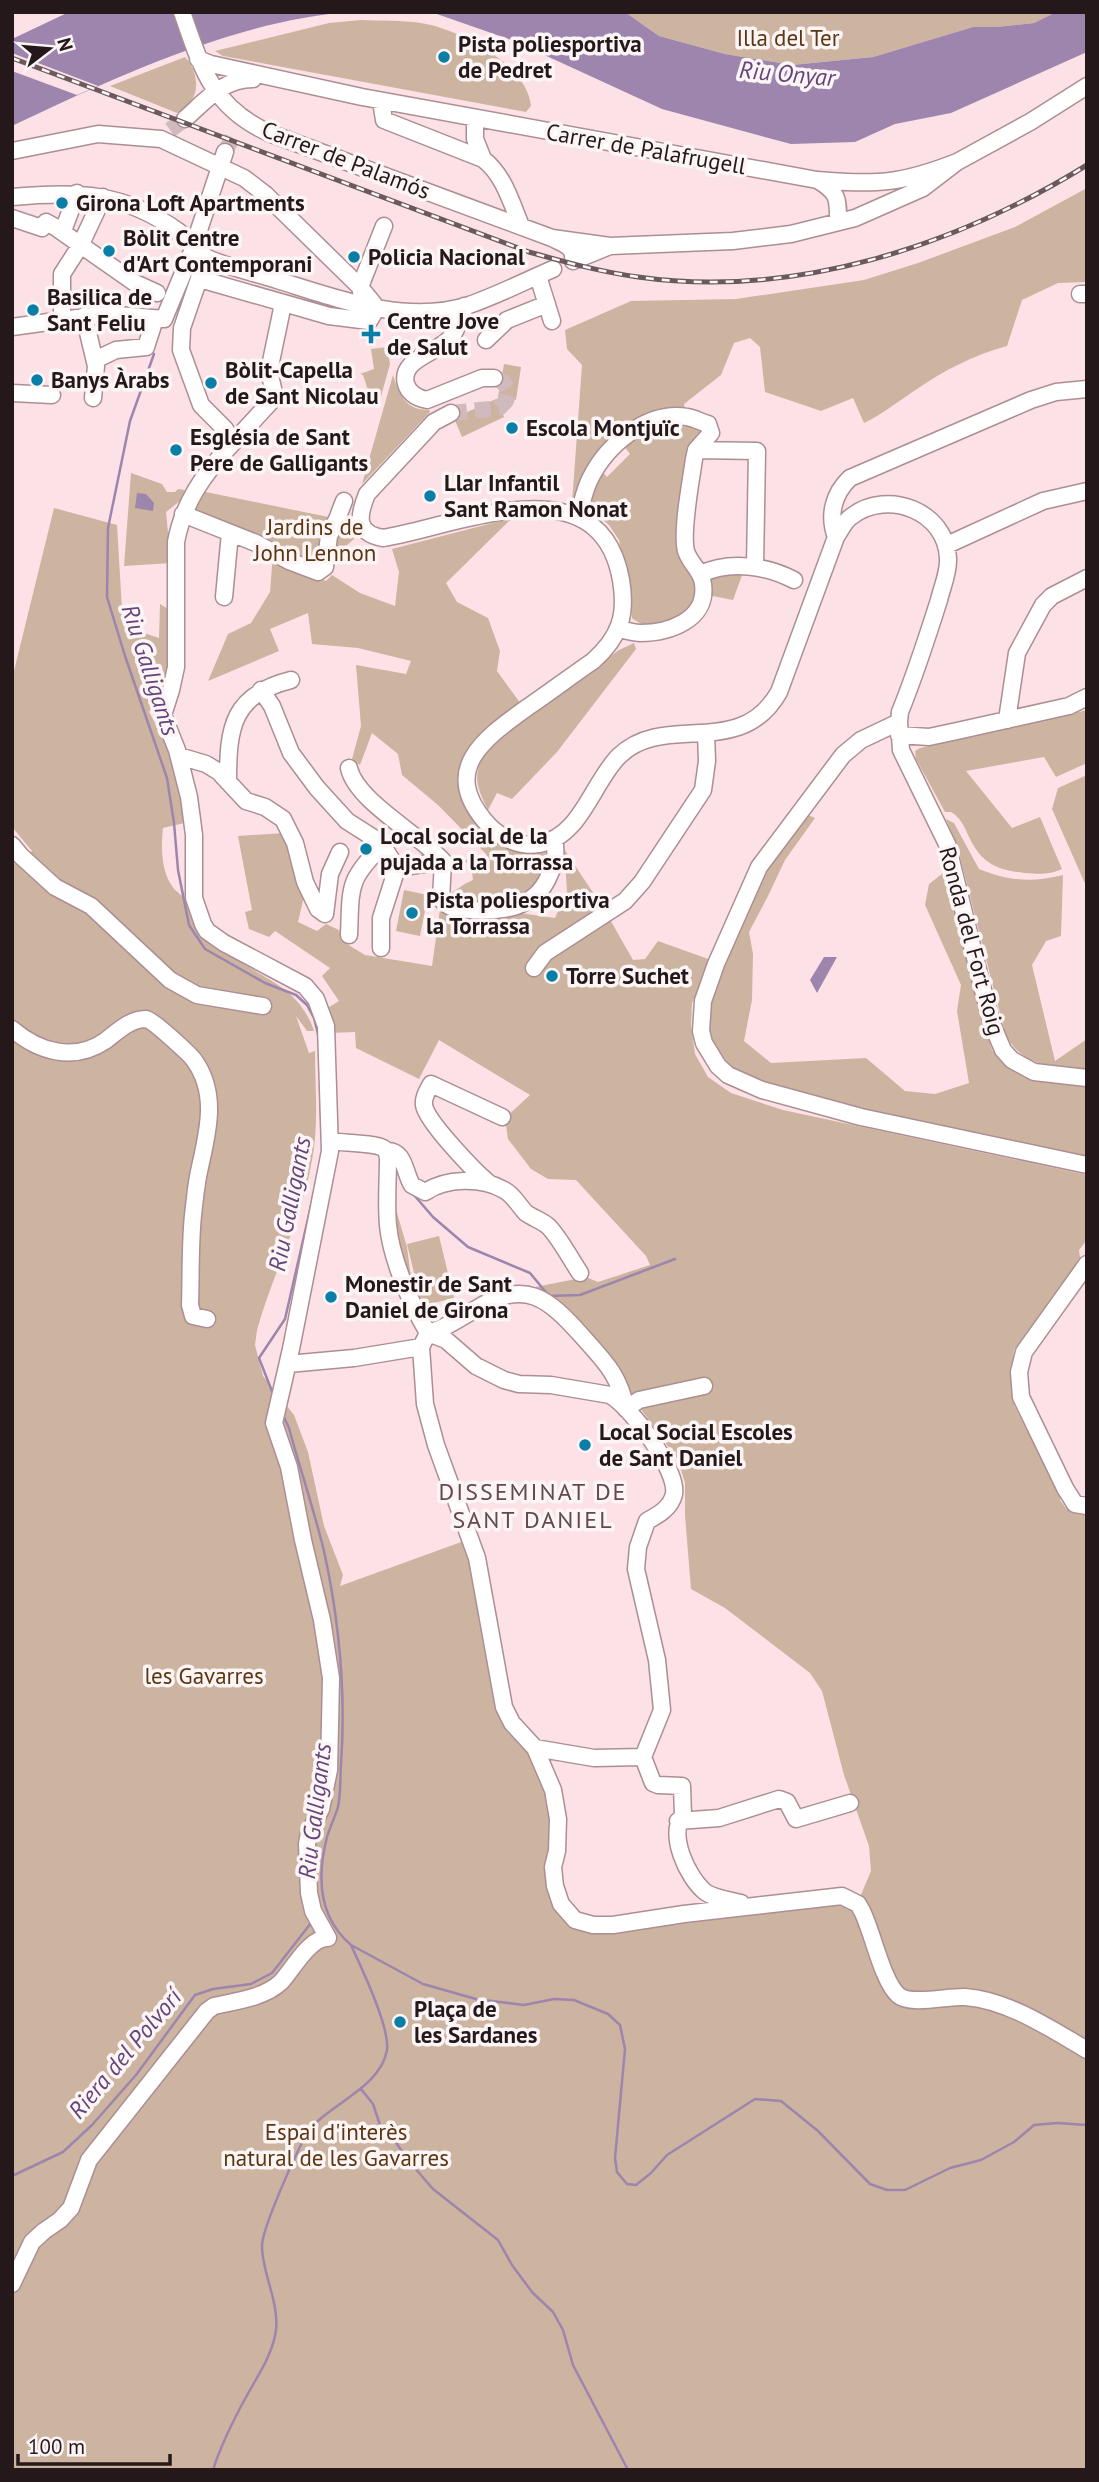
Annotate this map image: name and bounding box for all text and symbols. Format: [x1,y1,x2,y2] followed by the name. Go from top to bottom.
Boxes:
[14,14,84,84] north arrow
[736,23,840,52] park label: Illa del Ter
[458,29,642,84] place label: Pista poliesportiva de Pedret
[52,35,79,54] text: N
[436,49,452,65] marker: Pista poliesportiva de Pedret
[738,54,838,93] water label: Riu Onyar
[258,114,434,205] street label: Carrer de Palamós
[544,117,748,180] street label: Carrer de Palafrugell
[76,188,305,217] place label: Girona Loft Apartments
[54,195,70,211] marker: Girona Loft Apartments
[123,223,313,278] place label: Bòlit Centre d'Art Contemporani
[368,242,525,271] place label: Policia Nacional
[101,243,117,259] marker: Bòlit Centre d'Art Contemporani
[346,249,362,265] marker: Policia Nacional
[47,282,152,337] place label: Basilica de Sant Feliu
[25,302,41,318] marker: Basilica de Sant Feliu
[387,306,499,361] place label: Centre Jove de Salut
[361,324,381,344] marker: Centre Jove de Salut
[225,355,379,410] place label: Bòlit-Capella de Sant Nicolau
[51,365,170,394] place label: Banys Àrabs
[29,372,45,388] marker: Banys Àrabs
[203,375,219,391] marker: Bòlit-Capella de Sant Nicolau
[526,413,680,442] place label: Escola Montjuïc
[504,420,520,436] marker: Escola Montjuïc
[190,422,369,477] place label: Església de Sant Pere de Galligants
[168,442,184,458] marker: Església de Sant Pere de Galligants
[444,468,628,523] place label: Llar Infantil Sant Ramon Nonat
[422,488,438,504] marker: Llar Infantil Sant Ramon Nonat
[253,512,376,567] park label: Jardins de John Lennon
[115,600,186,740] water label: Riu Galligants
[380,821,573,876] place label: Local social de la pujada a la Torrassa
[358,841,374,857] marker: Local social de la pujada a la Torrassa
[933,843,1012,1039] street label: Ronda del Fort Roig
[426,885,610,940] place label: Pista poliesportiva la Torrassa
[404,905,420,921] marker: Pista poliesportiva la Torrassa
[566,961,689,990] place label: Torre Suchet
[544,968,560,984] marker: Torre Suchet
[261,1134,318,1274] water label: Riu Galligants
[345,1269,512,1324] place label: Monestir de Sant Daniel de Girona
[323,1289,339,1305] marker: Monestir de Sant Daniel de Girona
[599,1417,793,1472] place label: Local Social Escoles de Sant Daniel
[577,1437,593,1453] marker: Local Social Escoles de Sant Daniel
[439,1476,627,1535] district label: DISSEMINAT DE SANT DANIEL
[144,1661,264,1690] park label: les Gavarres
[291,1741,338,1880] water label: Riu Galligants
[61,1980,190,2125] water label: Riera del Polvorí
[414,1994,538,2049] place label: Plaça de les Sardanes
[392,2014,408,2030] marker: Plaça de les Sardanes
[223,2117,449,2172] park label: Espai d'interès natural de les Gavarres
[18,2422,170,2466] scale bar
[28,2433,85,2460] text: 100 m

